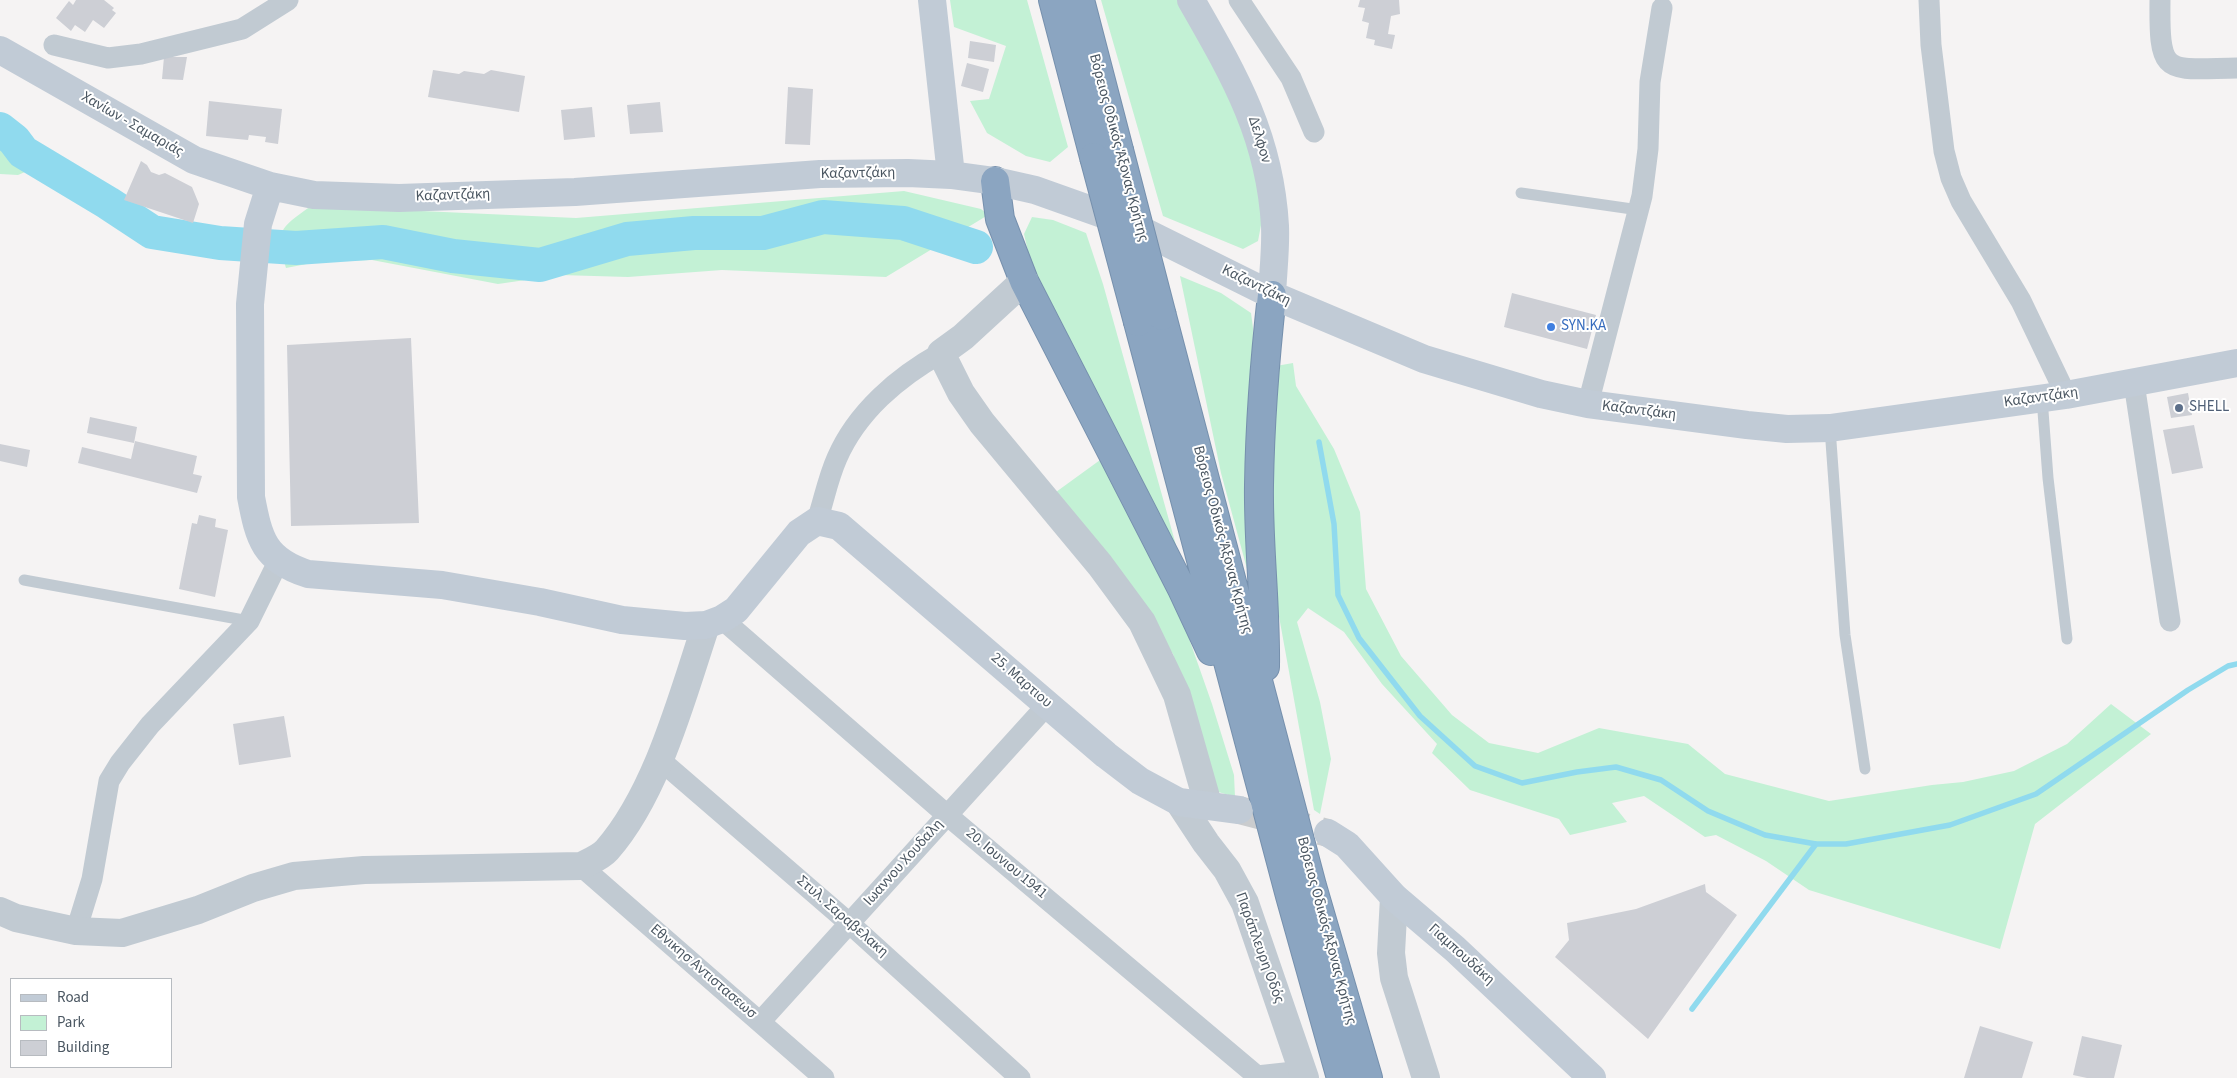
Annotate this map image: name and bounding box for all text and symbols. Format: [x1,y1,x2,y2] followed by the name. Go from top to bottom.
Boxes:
[1084,52,1152,244] street label: Βόρειος Οδικός Άξονας Κρήτης
[78,89,186,161] street label: Χανίων - Σαμαριάς
[1243,114,1275,166] street label: Δελφον
[821,164,895,184] street label: Καζαντζάκη
[415,186,491,206] street label: Καζαντζάκη
[1218,262,1294,310] street label: Καζαντζάκη
[1561,318,1606,336] place label: SYN.KA
[1545,321,1557,333] marker: SYN.KA
[2003,384,2079,412] street label: Καζαντζάκη
[1601,398,1677,424] street label: Καζαντζάκη
[2189,399,2229,417] place label: SHELL
[2173,402,2185,414] marker: SHELL
[1188,444,1256,636] street label: Βόρειος Οδικός Άξονας Κρήτης
[987,650,1055,712] street label: 25. Μαρτιου
[860,816,948,910] street label: Ιωαννου Χουδαλη
[962,825,1050,903] street label: 20. Ιουνιου 1941
[1292,835,1360,1027] street label: Βόρειος Οδικός Άξονας Κρήτης
[793,872,891,962] street label: Στυλ. Σαραβελακη
[1231,890,1287,1006] street label: Παράπλευρη Οδός
[646,921,760,1023] street label: Εθνικησ Αντιστασεωσ
[1424,921,1498,989] street label: Γιαμπουδάκη
[10,978,172,1068] legend
[57,987,89,1008] text: Road
[57,1012,85,1033] text: Park
[57,1037,109,1058] text: Building

